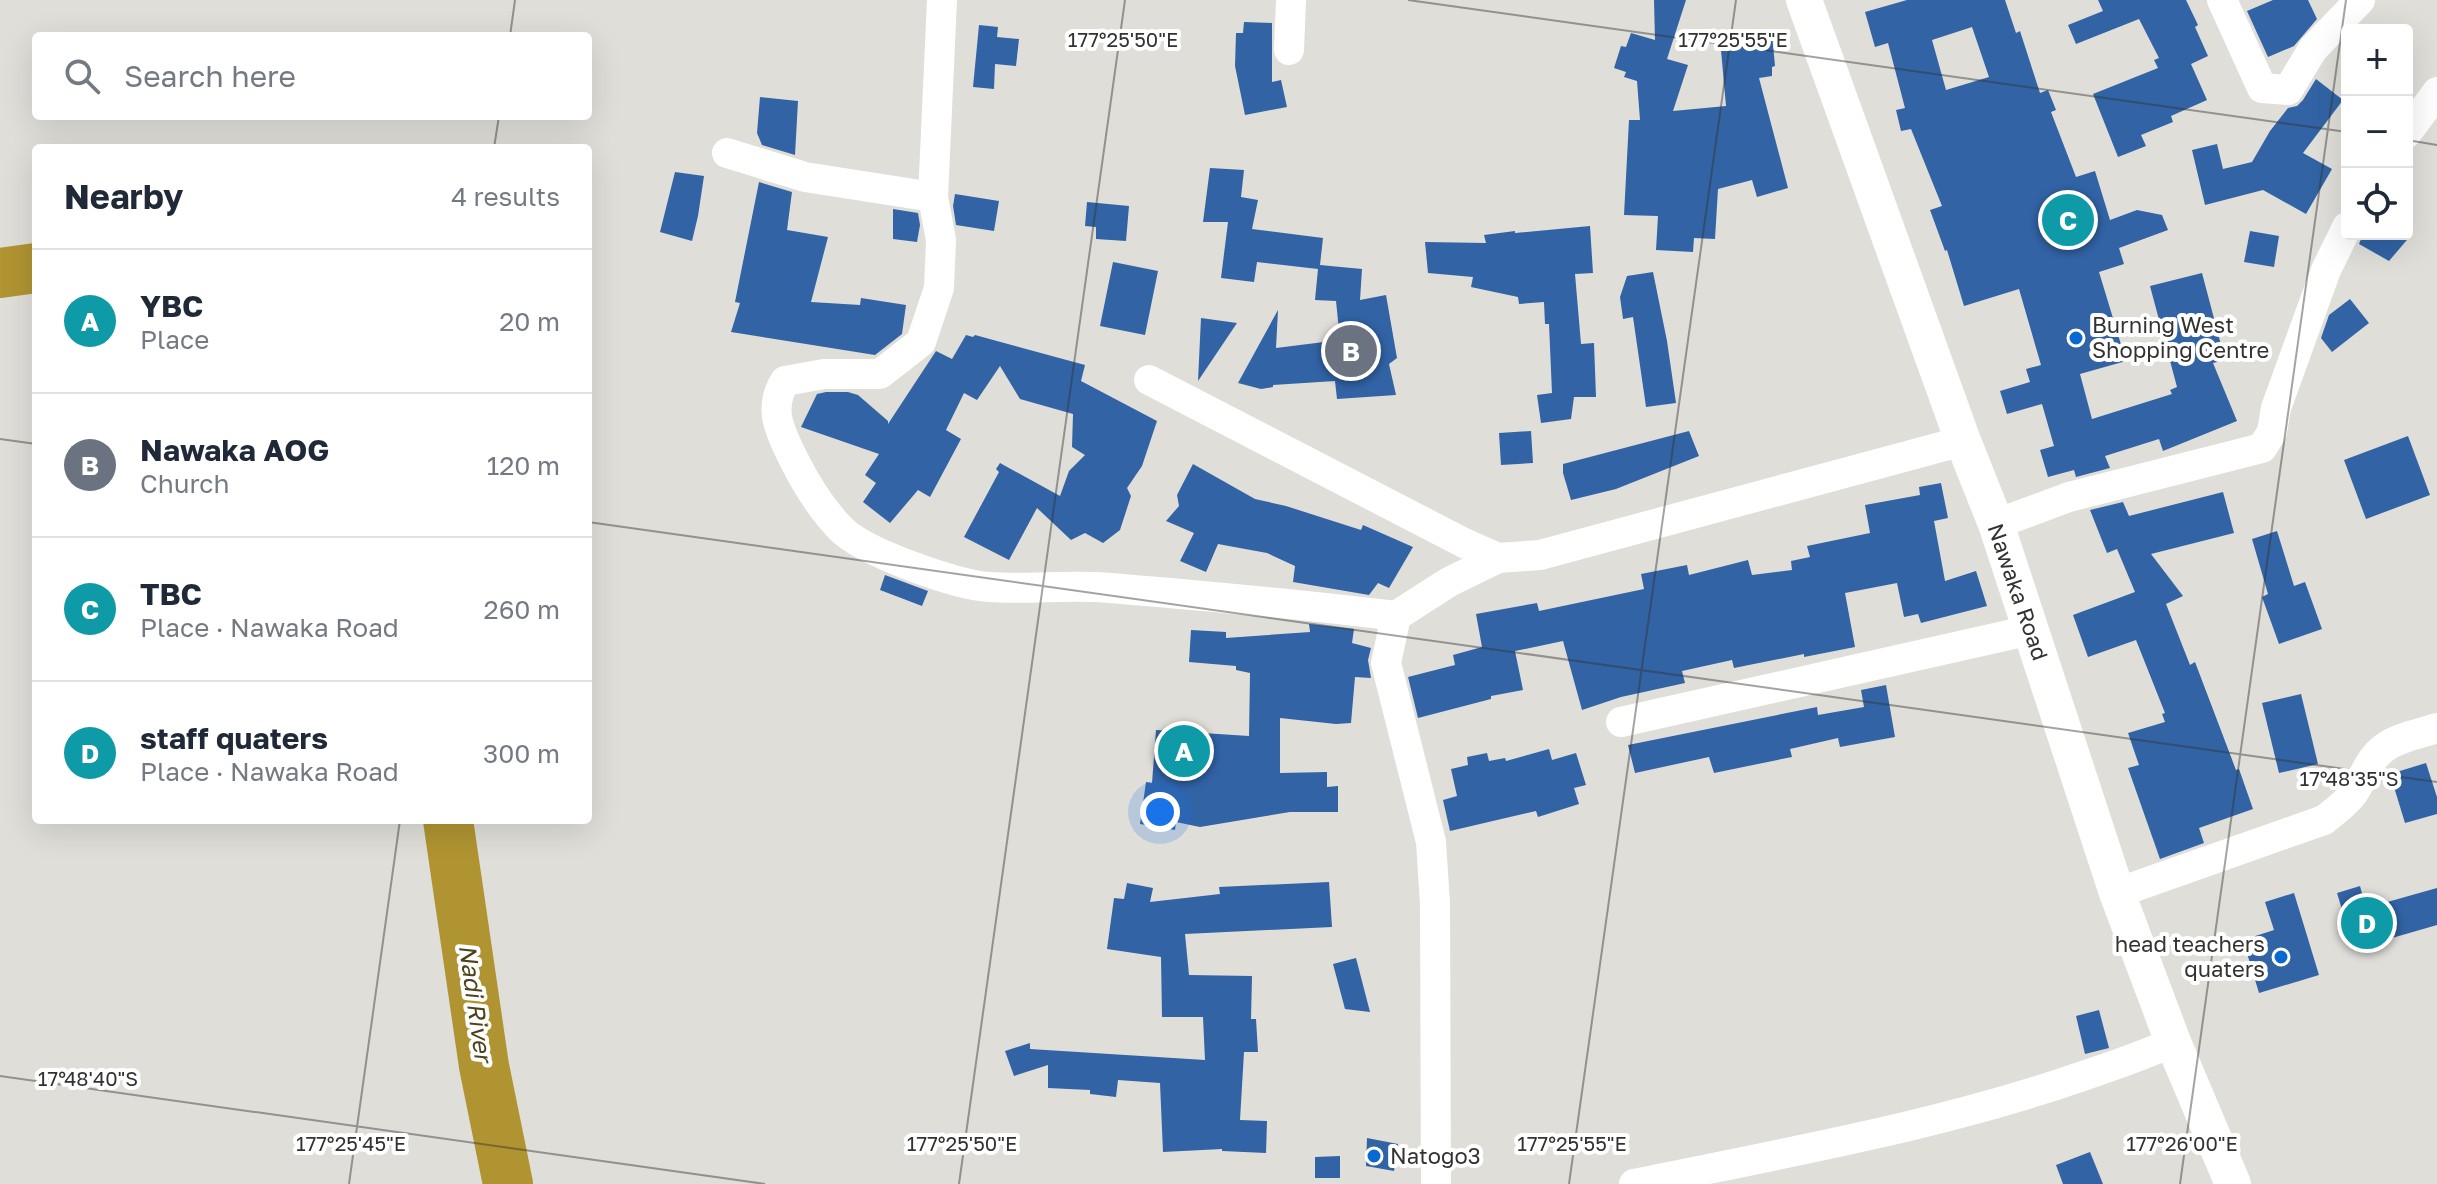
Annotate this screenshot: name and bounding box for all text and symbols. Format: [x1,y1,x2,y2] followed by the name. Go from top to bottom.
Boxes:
[2341,24,2413,240] map controls
[2341,24,2413,96] button: +
[1068,27,1178,51] text: 177°25'50"E
[1678,27,1788,51] text: 177°25'55"E
[32,32,592,120] search box
[60,54,104,98] icon: search
[124,58,296,94] text: Search here
[2341,96,2413,168] button: −
[2341,168,2413,240] button: locate
[64,176,184,216] text: Nearby
[451,181,560,212] text: 4 results
[2042,190,2094,250] pin: C
[140,288,203,324] text: YBC
[81,306,99,337] text: A
[499,306,560,337] text: 20 m
[2092,311,2269,363] place label: Burning West Shopping Centre
[1325,321,1377,381] pin: B
[140,324,209,355] text: Place
[2067,329,2085,347] marker: Burning West Shopping Centre
[140,432,329,468] text: Nawaka AOG
[81,450,99,481] text: B
[487,450,560,481] text: 120 m
[140,468,229,499] text: Church
[1982,520,2054,664] street label: Nawaka Road
[140,576,202,612] text: TBC
[81,594,99,625] text: C
[484,594,560,625] text: 260 m
[140,612,399,643] text: Place · Nawaka Road
[140,720,328,756] text: staff quaters
[1158,721,1210,781] pin: A
[81,738,99,769] text: D
[483,738,560,769] text: 300 m
[140,756,399,787] text: Place · Nawaka Road
[2300,766,2399,790] text: 17°48'35"S
[1140,792,1180,832] your location
[2341,893,2393,953] pin: D
[2115,930,2265,982] place label: head teachers quaters
[454,942,500,1067] water label: Nadi River
[2272,948,2290,966] marker: head teachers quaters
[38,1066,138,1090] text: 17°48'40"S
[296,1131,406,1155] text: 177°25'45"E
[907,1131,1017,1155] text: 177°25'50"E
[1517,1131,1627,1155] text: 177°25'55"E
[2126,1131,2238,1155] text: 177°26'00"E
[1390,1142,1481,1169] place label: Natogo3
[1365,1147,1383,1165] marker: Natogo3

